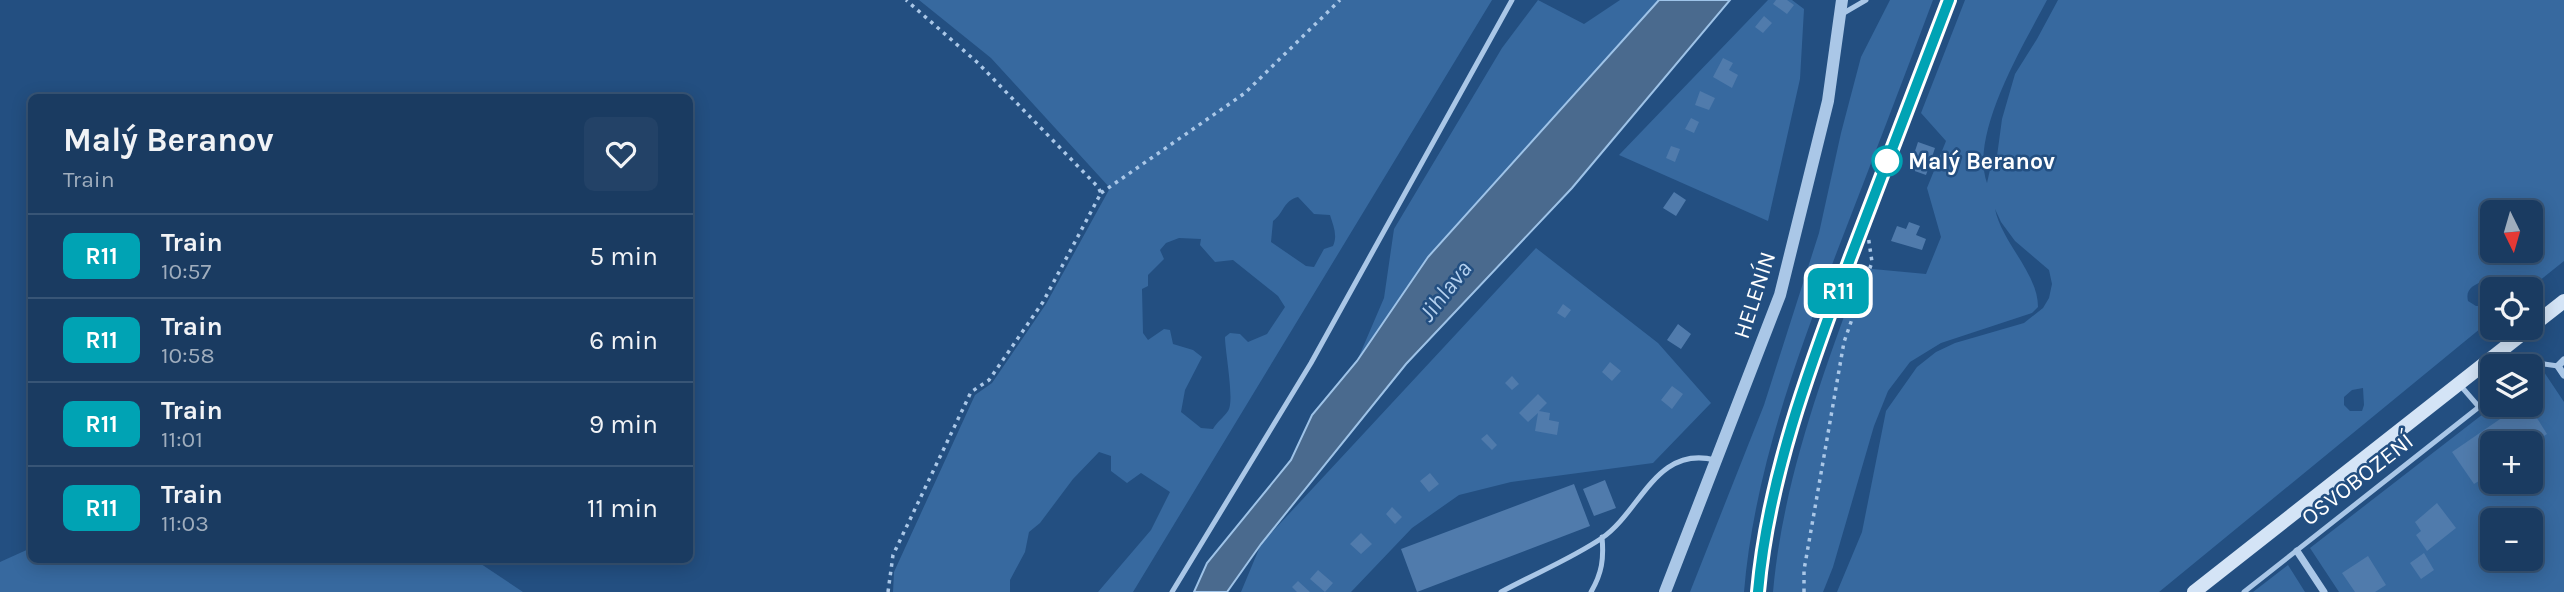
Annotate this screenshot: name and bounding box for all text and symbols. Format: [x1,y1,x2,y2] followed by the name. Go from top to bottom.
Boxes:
[584,117,658,191] button: heart
[63,121,274,159] text: Malý Beranov
[1872,146,1902,176] marker: Malý Beranov
[1908,148,2055,175] place label: Malý Beranov
[63,166,115,193] text: Train
[2480,200,2543,262] north arrow
[2480,200,2543,571] map controls
[161,227,223,258] text: Train
[589,241,658,272] text: 5 min
[85,242,118,270] text: R11
[1728,248,1781,342] street label: HELENÍN
[1413,255,1477,327] water label: Jihlava
[161,258,211,285] text: 10:57
[1798,268,1878,314] line badge: R11
[1822,277,1854,305] text: R11
[2480,277,2543,340] button: locate
[161,311,223,342] text: Train
[589,325,658,356] text: 6 min
[85,326,118,354] text: R11
[161,342,215,369] text: 10:58
[2480,354,2543,417] button: layers
[161,395,223,426] text: Train
[589,409,658,440] text: 9 min
[85,410,118,438] text: R11
[161,426,203,453] text: 11:01
[2296,427,2419,531] street label: OSVOBOZENÍ
[2480,431,2543,494] button: +
[161,479,223,510] text: Train
[587,493,658,524] text: 11 min
[85,494,118,522] text: R11
[2480,508,2543,571] button: −
[161,510,209,537] text: 11:03

